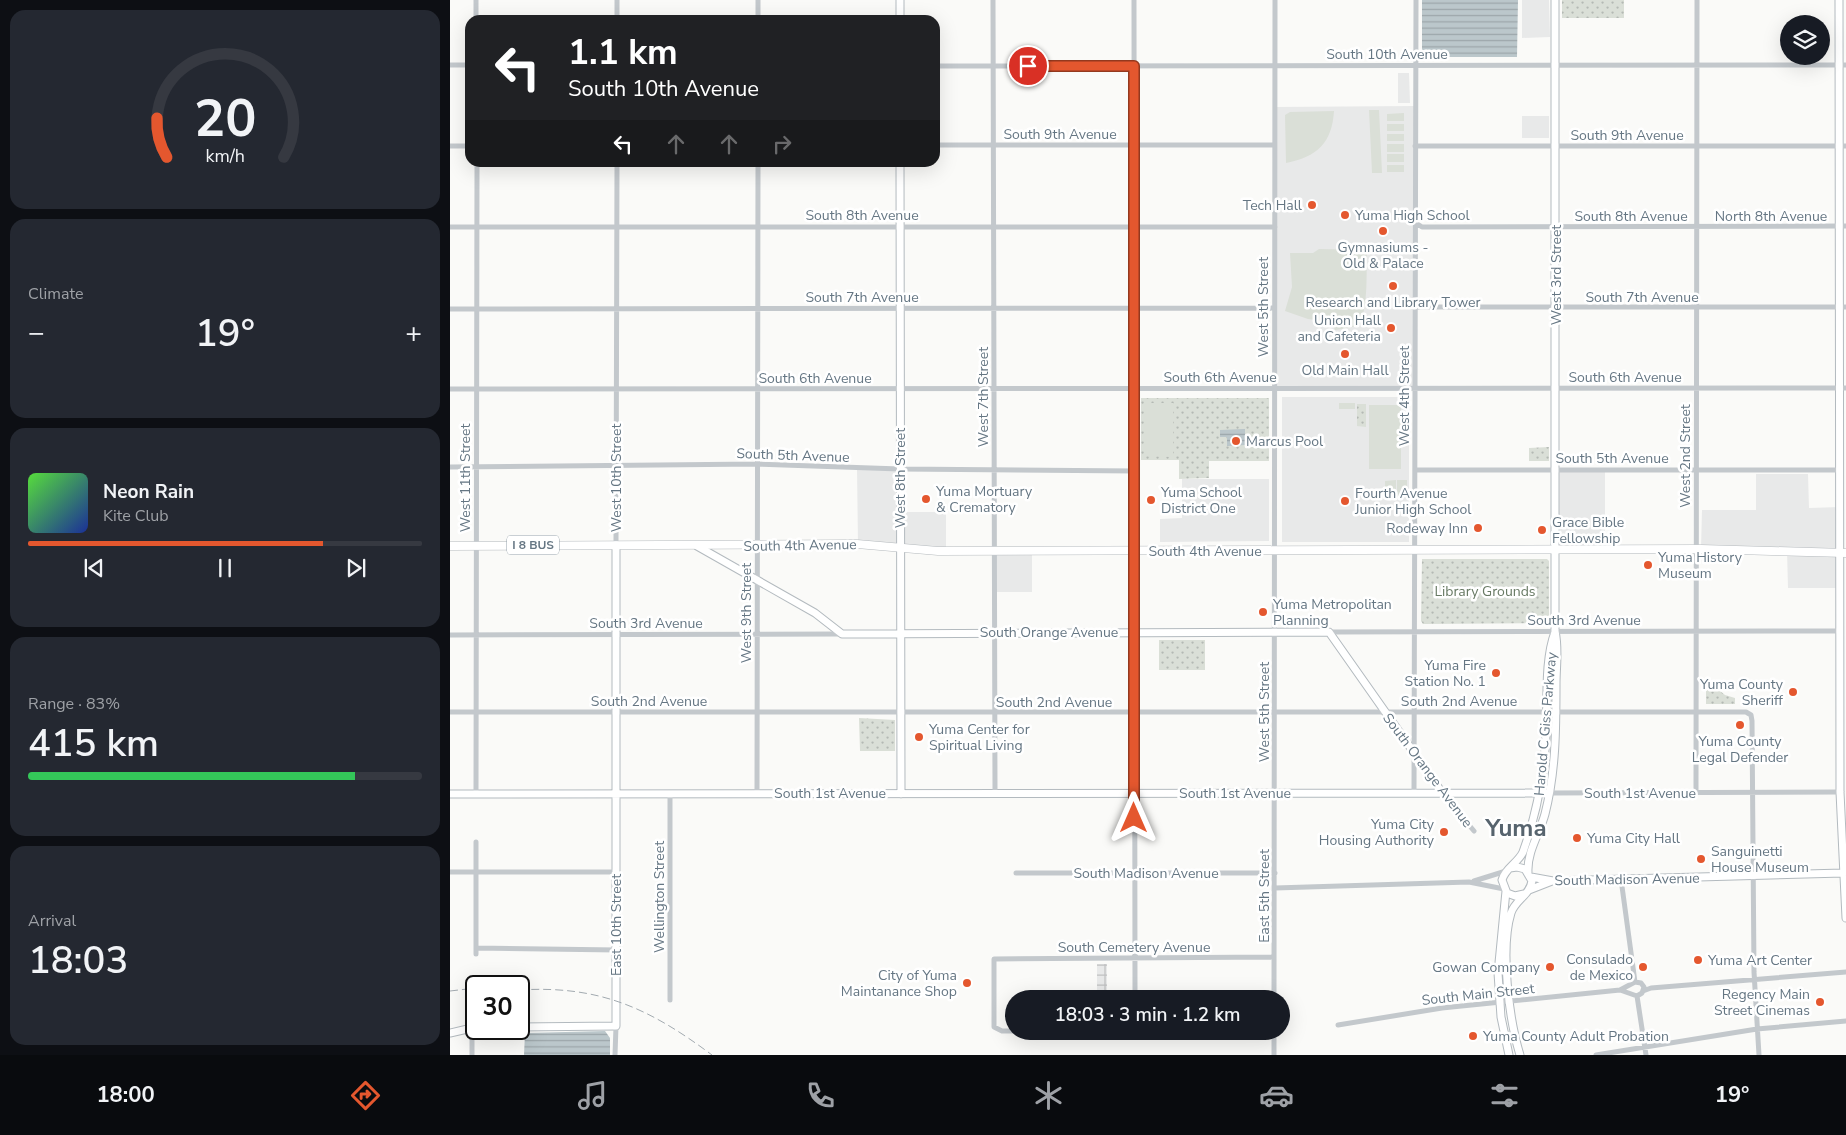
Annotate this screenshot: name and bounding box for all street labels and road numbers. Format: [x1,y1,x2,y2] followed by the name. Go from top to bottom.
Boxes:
[1326,45,1448,64] street label: South 10th Avenue
[1003,125,1117,144] street label: South 9th Avenue
[1570,126,1684,145] street label: South 9th Avenue
[805,206,919,225] street label: South 8th Avenue
[1574,207,1688,226] street label: South 8th Avenue
[1715,207,1827,226] street label: North 8th Avenue
[1547,225,1566,325] street label: West 3rd Street
[1254,257,1273,357] street label: West 5th Street
[805,288,919,307] street label: South 7th Avenue
[1585,288,1699,307] street label: South 7th Avenue
[1395,346,1414,446] street label: West 4th Street
[974,347,993,447] street label: West 7th Street
[1163,368,1277,387] street label: South 6th Avenue
[1568,368,1682,387] street label: South 6th Avenue
[758,369,872,388] street label: South 6th Avenue
[1676,404,1695,508] street label: West 2nd Street
[456,424,475,532] street label: West 11th Street
[607,424,626,532] street label: West 10th Street
[891,428,910,528] street label: West 8th Street
[736,444,850,467] street label: South 5th Avenue
[1555,449,1669,468] street label: South 5th Avenue
[743,535,857,556] street label: South 4th Avenue
[507,536,559,554] road number: I 8 BUS
[1148,542,1262,561] street label: South 4th Avenue
[737,563,756,663] street label: West 9th Street
[1527,611,1641,630] street label: South 3rd Avenue
[589,614,703,633] street label: South 3rd Avenue
[980,623,1118,642] street label: South Orange Avenue
[1530,651,1561,797] street label: Harold C Giss Parkway
[1255,662,1274,762] street label: West 5th Street
[591,692,707,711] street label: South 2nd Avenue
[1401,692,1517,711] street label: South 2nd Avenue
[996,693,1112,712] street label: South 2nd Avenue
[1378,709,1477,831] street label: South Orange Avenue
[774,784,886,803] street label: South 1st Avenue
[1179,784,1291,803] street label: South 1st Avenue
[1584,784,1696,803] street label: South 1st Avenue
[650,841,669,953] street label: Wellington Street
[1255,849,1274,943] street label: East 5th Street
[1073,864,1219,883] street label: South Madison Avenue
[1554,869,1700,890] street label: South Madison Avenue
[607,874,626,976] street label: East 10th Street
[1058,938,1210,957] street label: South Cemetery Avenue
[1421,979,1535,1010] street label: South Main Street

